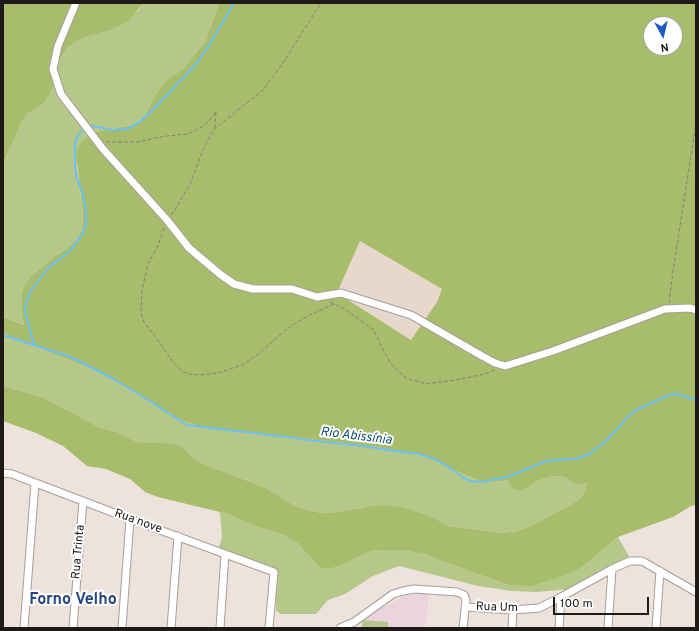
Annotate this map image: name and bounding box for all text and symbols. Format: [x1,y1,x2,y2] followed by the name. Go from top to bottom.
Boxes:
[643,16,683,56] north arrow
[660,39,669,54] text: N
[319,425,393,449] water label: Rio Abissínia
[112,507,164,537] street label: Rua nove
[69,524,89,580] street label: Rua Trinta
[555,589,651,615] scale bar
[29,591,117,611] district label: Forno Velho
[560,596,593,612] text: 100 m
[476,600,518,616] street label: Rua Um

